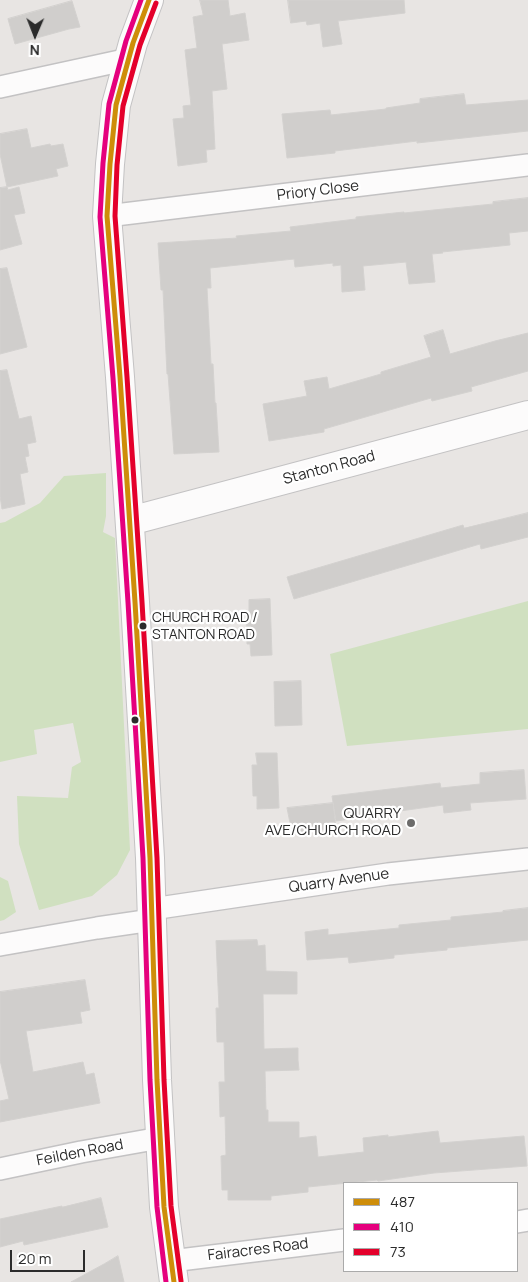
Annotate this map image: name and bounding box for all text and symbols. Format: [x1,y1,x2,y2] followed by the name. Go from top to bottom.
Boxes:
[10,10,60,60] north arrow
[30,41,40,60] text: N
[276,177,360,205] street label: Priory Close
[281,447,377,489] street label: Stanton Road
[152,610,258,642] place label: CHURCH ROAD / STANTON ROAD
[138,621,148,631] marker: CHURCH ROAD / STANTON ROAD
[130,715,140,725] unlabelled marker
[265,805,401,840] place label: QUARRY AVE/CHURCH ROAD
[405,817,417,829] marker: QUARRY AVE/CHURCH ROAD
[288,865,390,897] street label: Quarry Avenue
[35,1136,125,1170] street label: Feilden Road
[343,1182,518,1272] legend
[390,1191,415,1212] text: 487
[390,1216,414,1237] text: 410
[207,1235,309,1265] street label: Fairacres Road
[12,1240,88,1272] scale bar
[390,1241,406,1262] text: 73
[18,1248,51,1269] text: 20 m

